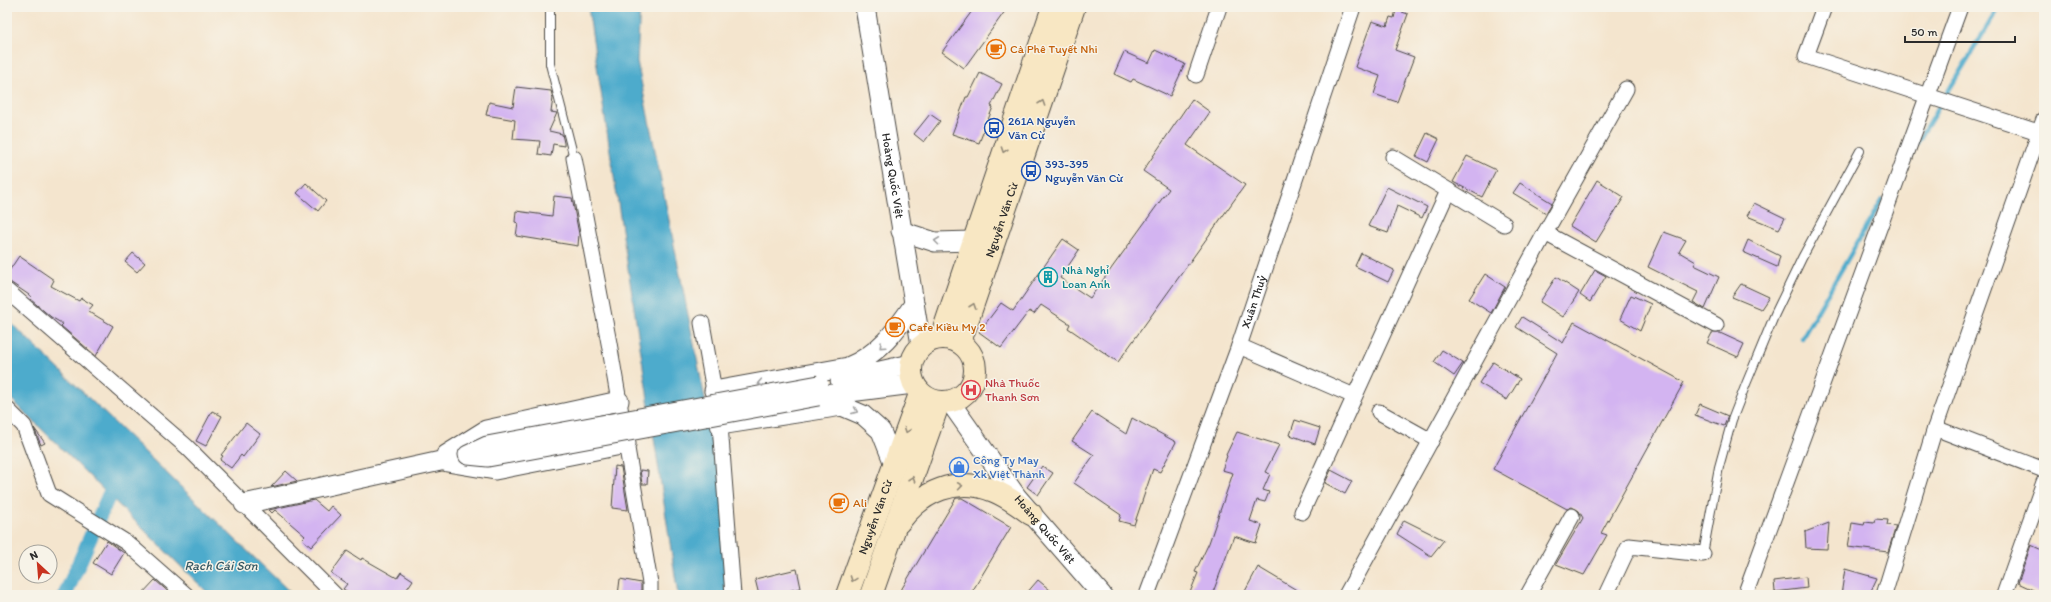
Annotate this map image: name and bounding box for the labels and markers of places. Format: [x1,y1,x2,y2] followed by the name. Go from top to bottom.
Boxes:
[985,38,1007,60] cafe icon: Cà Phê Tuyết Nhi
[1010,42,1098,56] place label: Cà Phê Tuyết Nhi
[1008,114,1076,142] place label: 261A Nguyễn Văn Cừ
[983,117,1005,139] bus stop icon: 261A Nguyễn Văn Cừ
[1045,157,1124,185] place label: 393-395 Nguyễn Văn Cừ
[1020,160,1042,182] bus stop icon: 393-395 Nguyễn Văn Cừ
[1062,263,1111,291] place label: Nhà Nghỉ Loan Anh
[1037,266,1059,288] building icon: Nhà Nghỉ Loan Anh
[884,316,906,338] cafe icon: Cafe Kiều My 2
[909,320,986,334] place label: Cafe Kiều My 2
[985,376,1040,404] place label: Nhà Thuốc Thanh Sơn
[960,379,982,401] hospital icon: Nhà Thuốc Thanh Sơn
[973,453,1046,481] place label: Công Ty May Xk Việt Thành
[948,456,970,478] shop icon: Công Ty May Xk Việt Thành
[828,492,850,514] cafe icon: Ali
[853,496,867,510] place label: Ali

